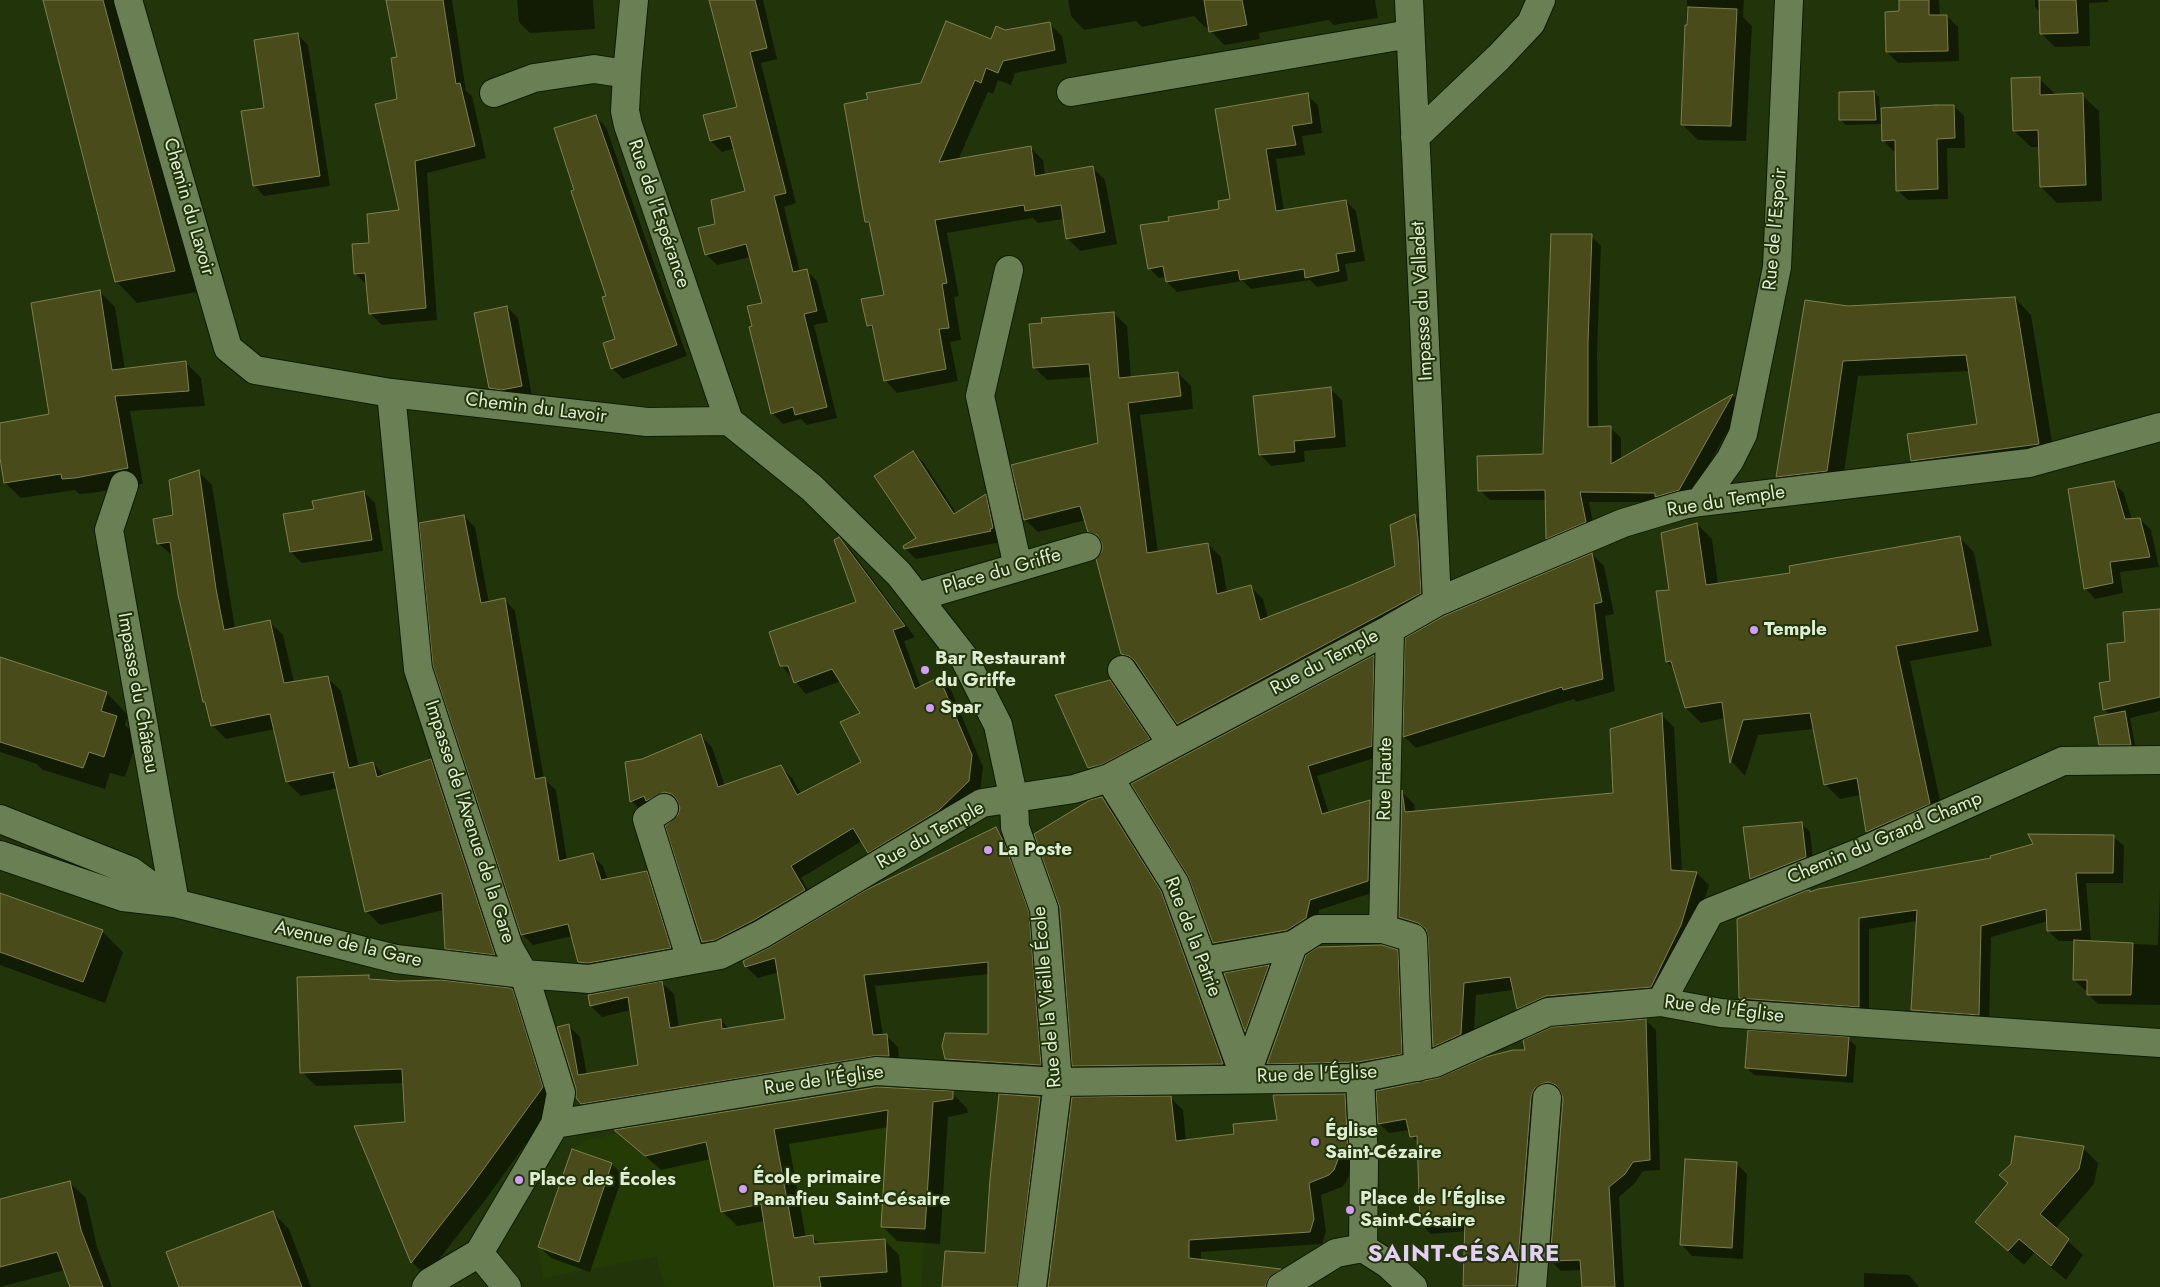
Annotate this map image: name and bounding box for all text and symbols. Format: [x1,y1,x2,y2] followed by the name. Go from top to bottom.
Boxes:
[157,136,219,278] street label: Chemin du Lavoir
[622,137,694,291] street label: Rue de l'Espérance
[1759,167,1793,291] street label: Rue de l'Espoir
[1407,221,1439,381] street label: Impasse du Valladet
[464,389,608,429] street label: Chemin du Lavoir
[1665,481,1787,523] street label: Rue du Temple
[940,544,1064,600] street label: Place du Griffe
[112,611,162,775] street label: Impasse du Château
[1764,619,1827,641] place label: Temple
[1748,624,1760,636] marker: Temple
[1267,625,1383,701] street label: Rue du Temple
[935,648,1065,692] place label: Bar Restaurant du Griffe
[919,664,931,676] marker: Bar Restaurant du Griffe
[940,697,982,719] place label: Spar
[419,698,519,946] street label: Impasse de l'Avenue de la Gare
[924,702,936,714] marker: Spar
[1374,737,1398,821] street label: Rue Haute
[1784,788,1986,890] street label: Chemin du Grand Champ
[873,797,989,875] street label: Rue du Temple
[998,839,1072,861] place label: La Poste
[982,844,994,856] marker: La Poste
[1159,874,1225,1000] street label: Rue de la Patrie
[1029,905,1067,1089] street label: Rue de la Vieille École
[272,917,424,973] street label: Avenue de la Gare
[1663,991,1785,1029] street label: Rue de l'Église
[763,1061,885,1101] street label: Rue de l'Église
[1257,1062,1377,1088] street label: Rue de l'Église
[1325,1120,1442,1164] place label: Église Saint-Cézaire
[1309,1136,1321,1148] marker: Église Saint-Cézaire
[753,1167,950,1211] place label: École primaire Panafieu Saint-Césaire
[529,1169,676,1191] place label: Place des Écoles
[513,1174,525,1186] marker: Place des Écoles
[737,1183,749,1195] marker: École primaire Panafieu Saint-Césaire
[1360,1188,1505,1232] place label: Place de l'Église Saint-Césaire
[1344,1204,1356,1216] marker: Place de l'Église Saint-Césaire
[1366,1241,1562,1269] district label: SAINT-CÉSAIRE

